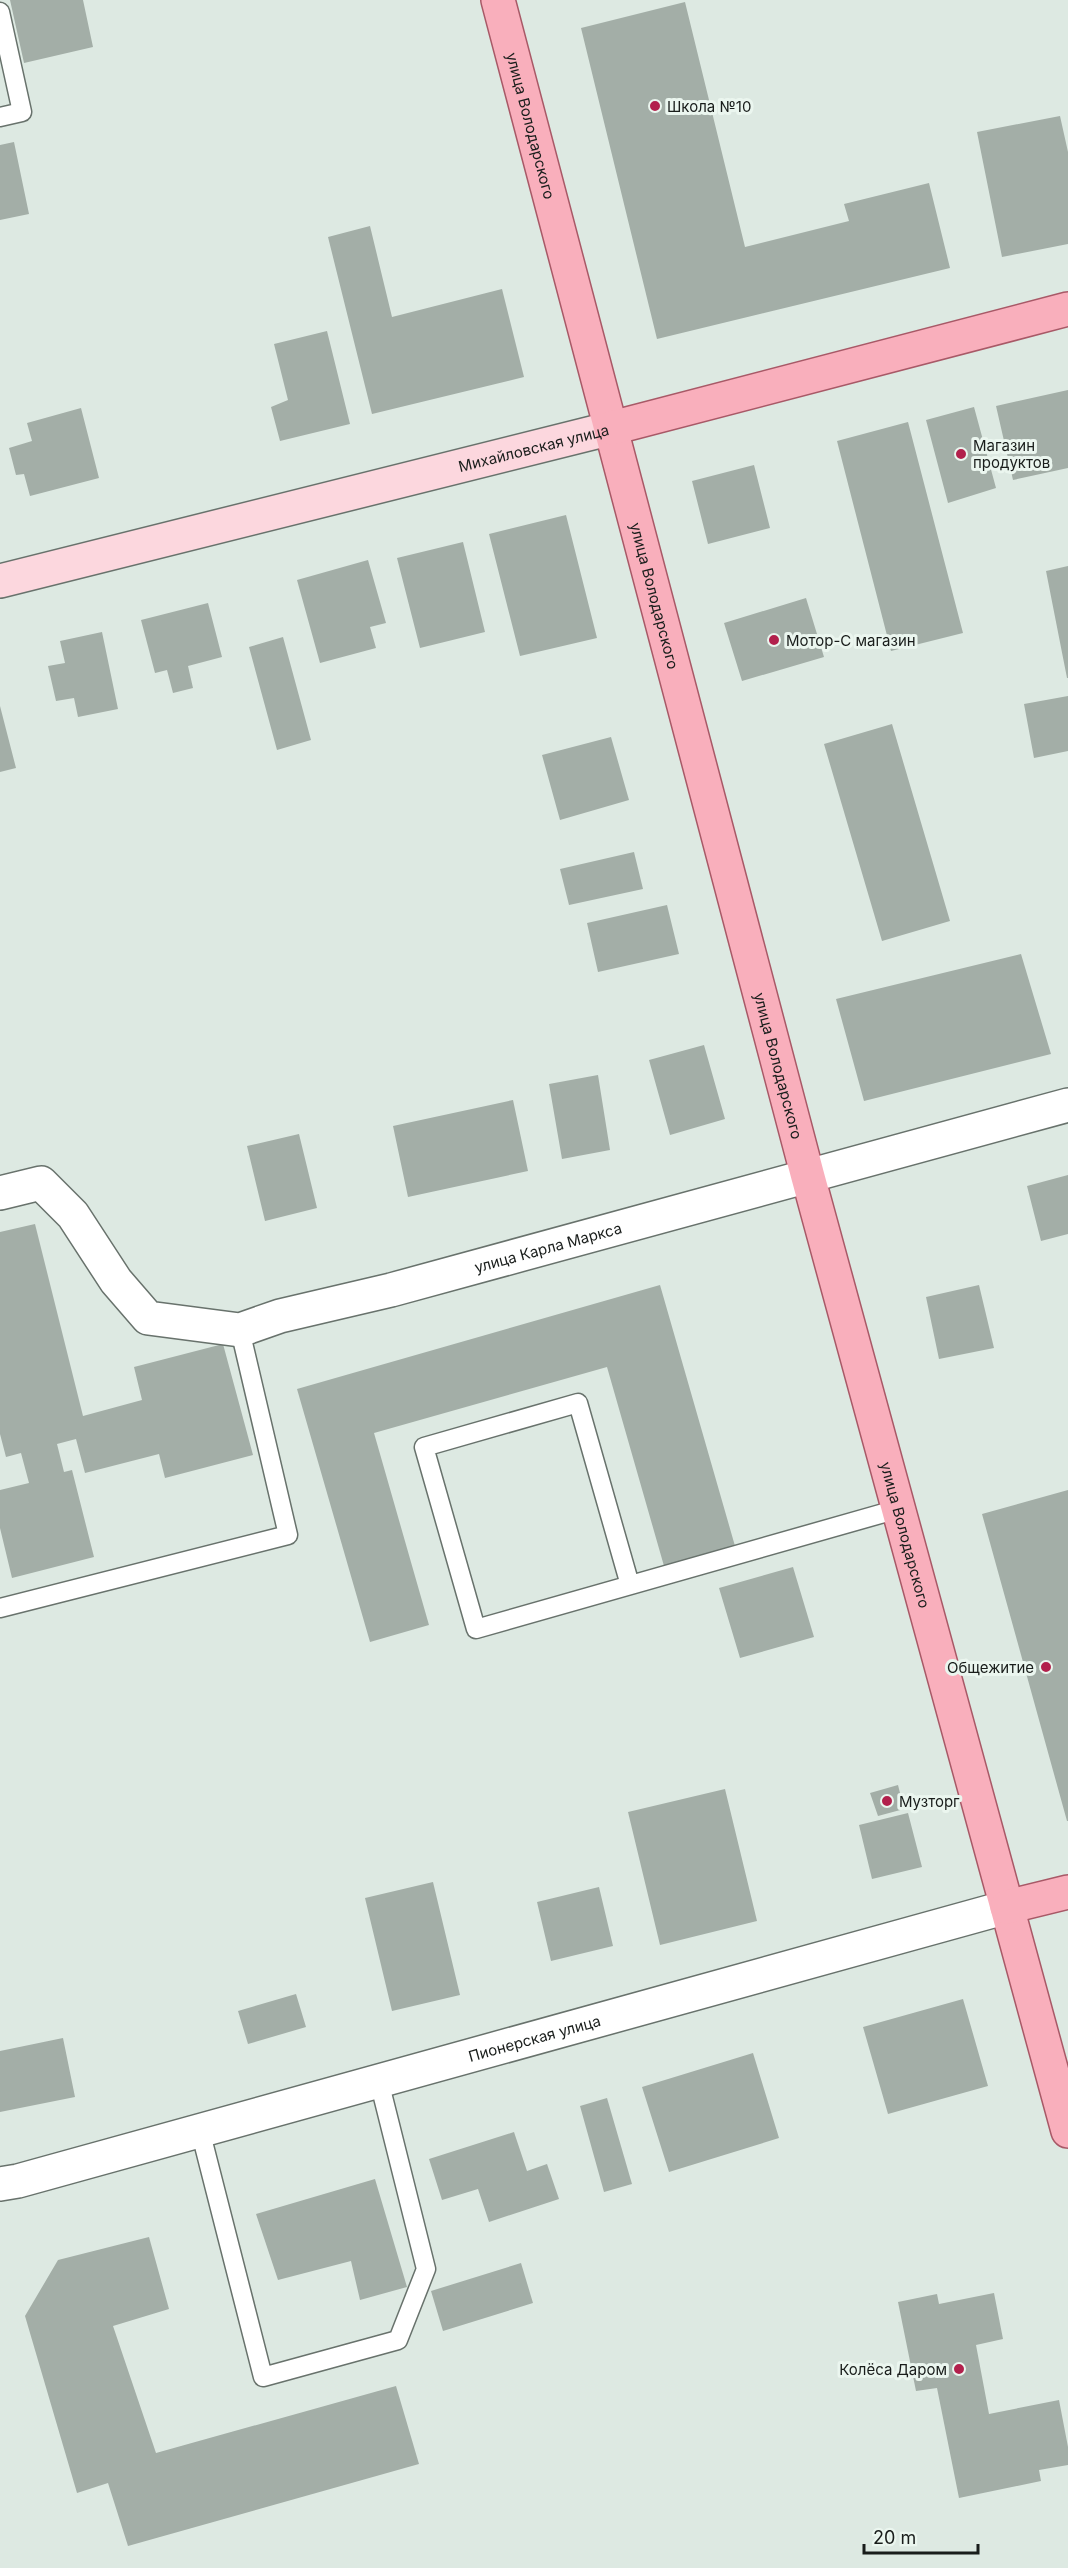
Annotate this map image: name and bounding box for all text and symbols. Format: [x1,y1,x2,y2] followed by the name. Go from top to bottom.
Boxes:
[503,50,560,201] street label: улица Володарского
[667,97,751,116] place label: Школа №10
[648,99,662,113] marker: Школа №10
[456,420,611,476] street label: Михайловская улица
[973,436,1050,472] place label: Магазин продуктов
[954,447,968,461] marker: Магазин продуктов
[626,520,683,671] street label: улица Володарского
[786,631,916,650] place label: Мотор-С магазин
[767,633,781,647] marker: Мотор-С магазин
[750,990,807,1141] street label: улица Володарского
[472,1218,624,1276] street label: улица Карла Маркса
[876,1459,935,1610] street label: улица Володарского
[947,1658,1034,1677] place label: Общежитие
[1039,1660,1053,1674] marker: Общежитие
[899,1792,960,1811] place label: Музторг
[880,1794,894,1808] marker: Музторг
[466,2011,602,2065] street label: Пионерская улица
[839,2360,947,2379] place label: Колёса Даром
[952,2362,966,2376] marker: Колёса Даром
[864,2517,978,2555] scale bar
[873,2527,916,2548] text: 20 m

